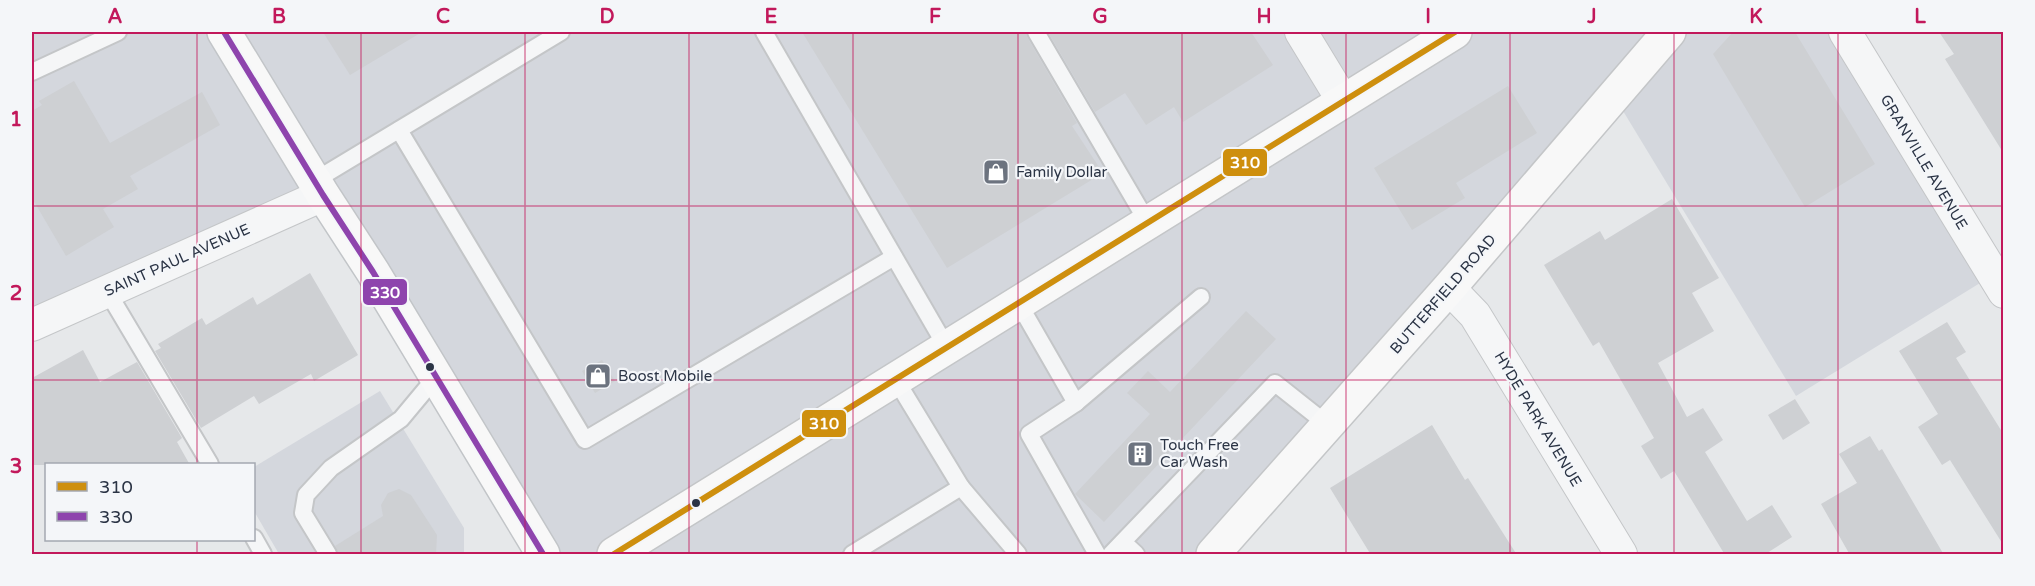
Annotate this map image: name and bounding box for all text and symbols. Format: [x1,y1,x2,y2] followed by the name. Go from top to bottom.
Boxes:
[108,5,123,29] text: A
[272,5,286,29] text: B
[436,5,450,29] text: C
[599,5,615,29] text: D
[765,5,778,29] text: E
[929,5,941,29] text: F
[1092,5,1108,29] text: G
[1256,5,1272,29] text: H
[1425,5,1431,29] text: I
[1586,5,1597,29] text: J
[1749,5,1763,29] text: K
[1914,5,1926,29] text: L
[1877,91,1971,233] street label: GRANVILLE AVENUE
[10,108,22,132] text: 1
[1222,148,1268,177] line badge: 310
[1230,153,1260,173] text: 310
[981,157,1011,187] shop icon: Family Dollar
[1016,163,1108,181] place label: Family Dollar
[101,220,253,300] street label: SAINT PAUL AVENUE
[1386,231,1500,357] street label: BUTTERFIELD ROAD
[362,278,408,306] line badge: 330
[10,282,22,306] text: 2
[370,283,400,303] text: 330
[1491,348,1585,490] street label: HYDE PARK AVENUE
[424,361,436,373] unlabelled marker
[583,361,613,391] shop icon: Boost Mobile
[618,367,712,385] place label: Boost Mobile
[801,409,847,438] line badge: 310
[809,414,839,434] text: 310
[1160,436,1239,471] place label: Touch Free Car Wash
[1125,439,1155,469] building icon: Touch Free Car Wash
[10,455,22,479] text: 3
[45,463,255,541] legend
[99,476,133,498] text: 310
[690,497,702,509] unlabelled marker
[99,506,133,528] text: 330

